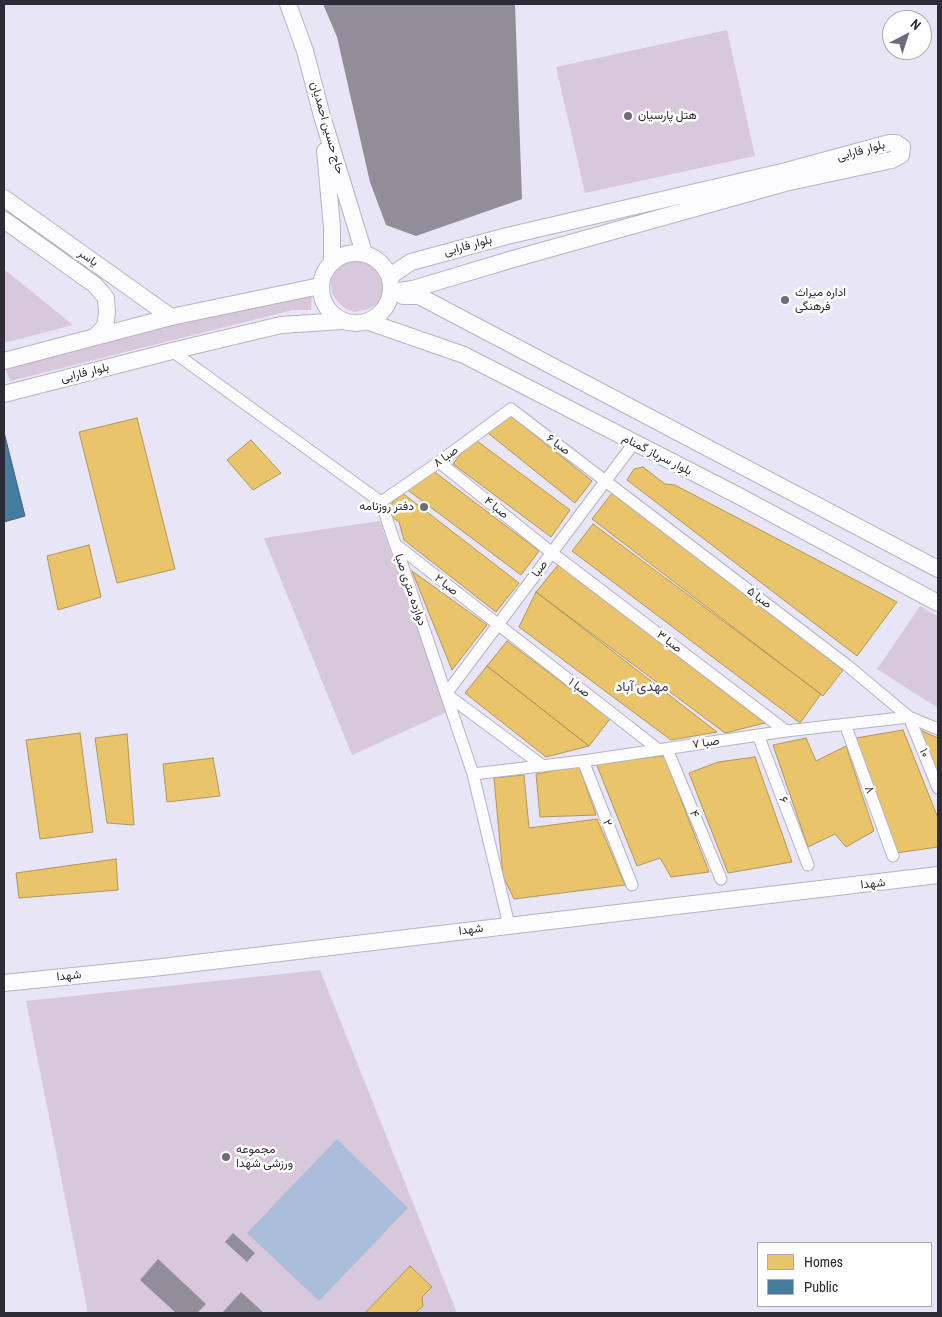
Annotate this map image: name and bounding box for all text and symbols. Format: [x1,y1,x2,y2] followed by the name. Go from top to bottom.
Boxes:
[882,10,932,60] north arrow
[907,15,925,34] text: N
[307,80,347,176] street label: حاج حسین احمدیان
[638,109,697,123] place label: هتل پارسیان
[622,110,634,122] marker: هتل پارسیان
[835,138,887,164] street label: بلوار فارابی
[442,233,494,259] street label: بلوار فارابی
[75,246,101,270] street label: یاسر
[795,286,846,314] place label: اداره میراث فرهنگی
[779,294,791,306] marker: اداره میراث فرهنگی
[59,360,111,386] street label: بلوار فارابی
[543,431,573,459] street label: صبا ۶
[620,431,694,479] street label: بلوار سرباز گمنام
[431,443,461,471] street label: صبا ۸
[481,494,511,522] street label: صبا ۴
[359,500,414,514] place label: دفتر روزنامه
[418,501,430,513] marker: دفتر روزنامه
[391,552,429,628] street label: دوازده متری صبا
[529,558,551,580] street label: صبا
[431,571,461,599] street label: صبا ۲
[744,584,774,612] street label: صبا ۵
[653,628,685,656] street label: صبا ۳
[565,675,593,701] street label: صبا ۱
[616,679,668,695] district label: مهدی آباد
[691,734,721,752] street label: صبا ۷
[916,746,932,760] street label: ۱۰
[861,784,877,796] street label: ۸
[775,795,791,805] street label: ۶
[686,808,702,820] street label: ۴
[599,817,615,829] street label: ۲
[860,876,886,892] street label: شهدا
[458,921,484,939] street label: شهدا
[56,968,82,984] street label: شهدا
[236,1143,293,1171] place label: مجموعه ورزشی شهدا
[220,1151,232,1163] marker: مجموعه ورزشی شهدا
[757,1242,932,1307] legend
[804,1251,843,1272] text: Homes
[804,1276,838,1297] text: Public

